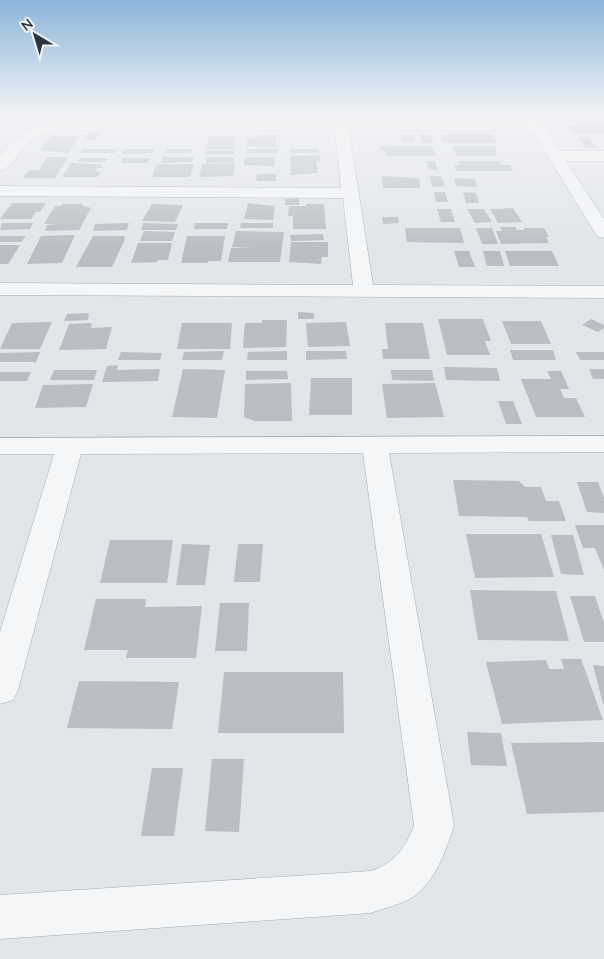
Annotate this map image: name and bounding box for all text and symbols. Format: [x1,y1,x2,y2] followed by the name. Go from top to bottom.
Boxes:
[10,10,60,60] north arrow
[17,14,37,35] text: N

